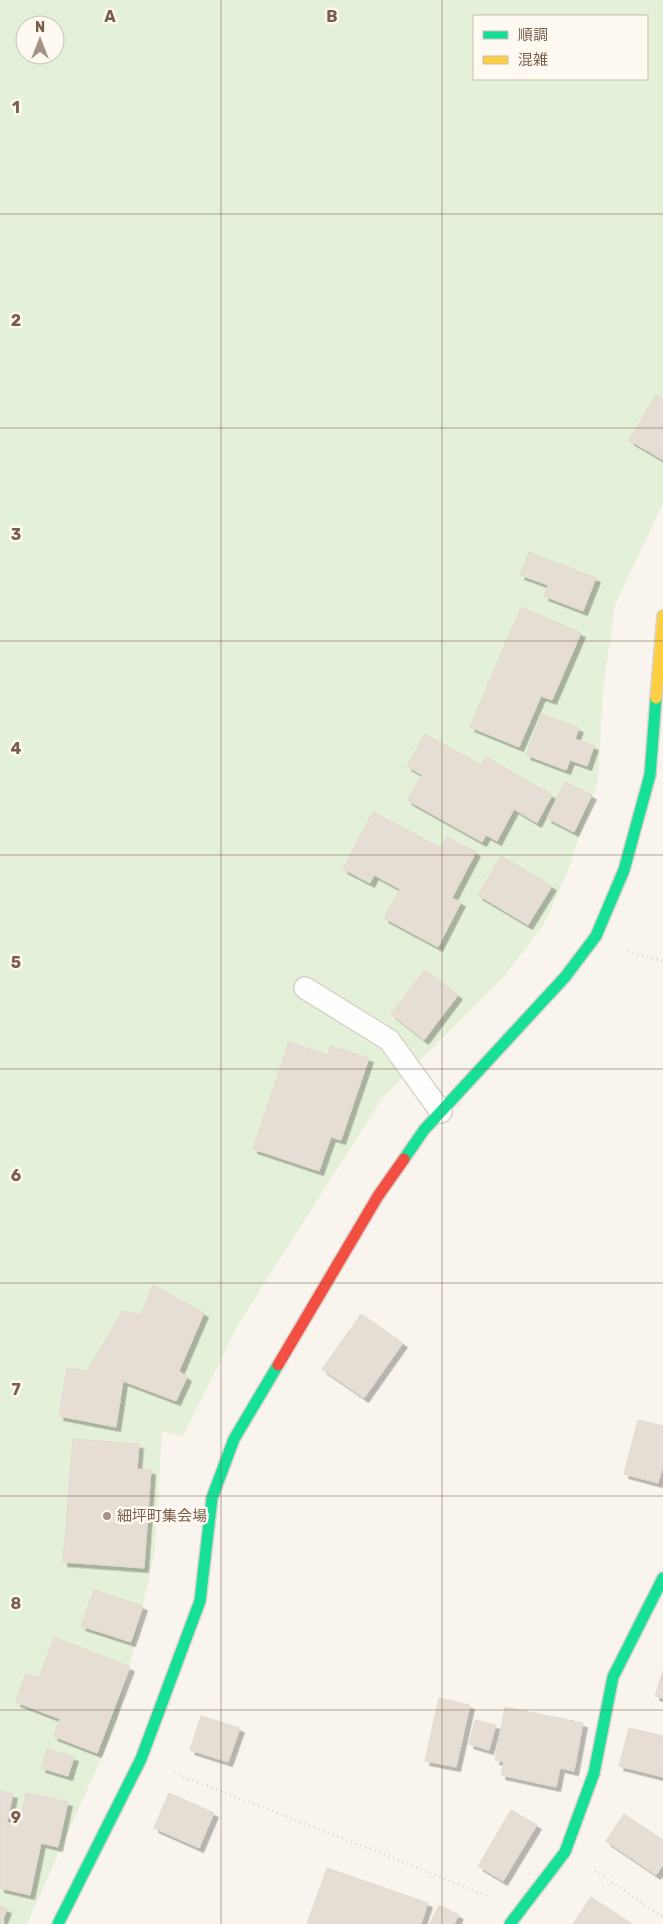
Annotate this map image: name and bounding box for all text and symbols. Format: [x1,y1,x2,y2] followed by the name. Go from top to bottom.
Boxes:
[104,7,116,26] text: A
[326,7,338,26] text: B
[15,15,65,65] north arrow
[473,15,648,80] legend
[35,19,45,36] text: N
[518,26,548,44] text: 順調
[518,51,548,69] text: 混雑
[12,98,20,117] text: 1
[11,311,21,330] text: 2
[11,525,21,544] text: 3
[11,739,22,758] text: 4
[11,953,21,972] text: 5
[11,1166,21,1185] text: 6
[11,1380,21,1399] text: 7
[117,1507,207,1525] place label: 細坪町集会場
[101,1510,113,1522] marker: 細坪町集会場
[11,1594,22,1613] text: 8
[11,1808,21,1827] text: 9

